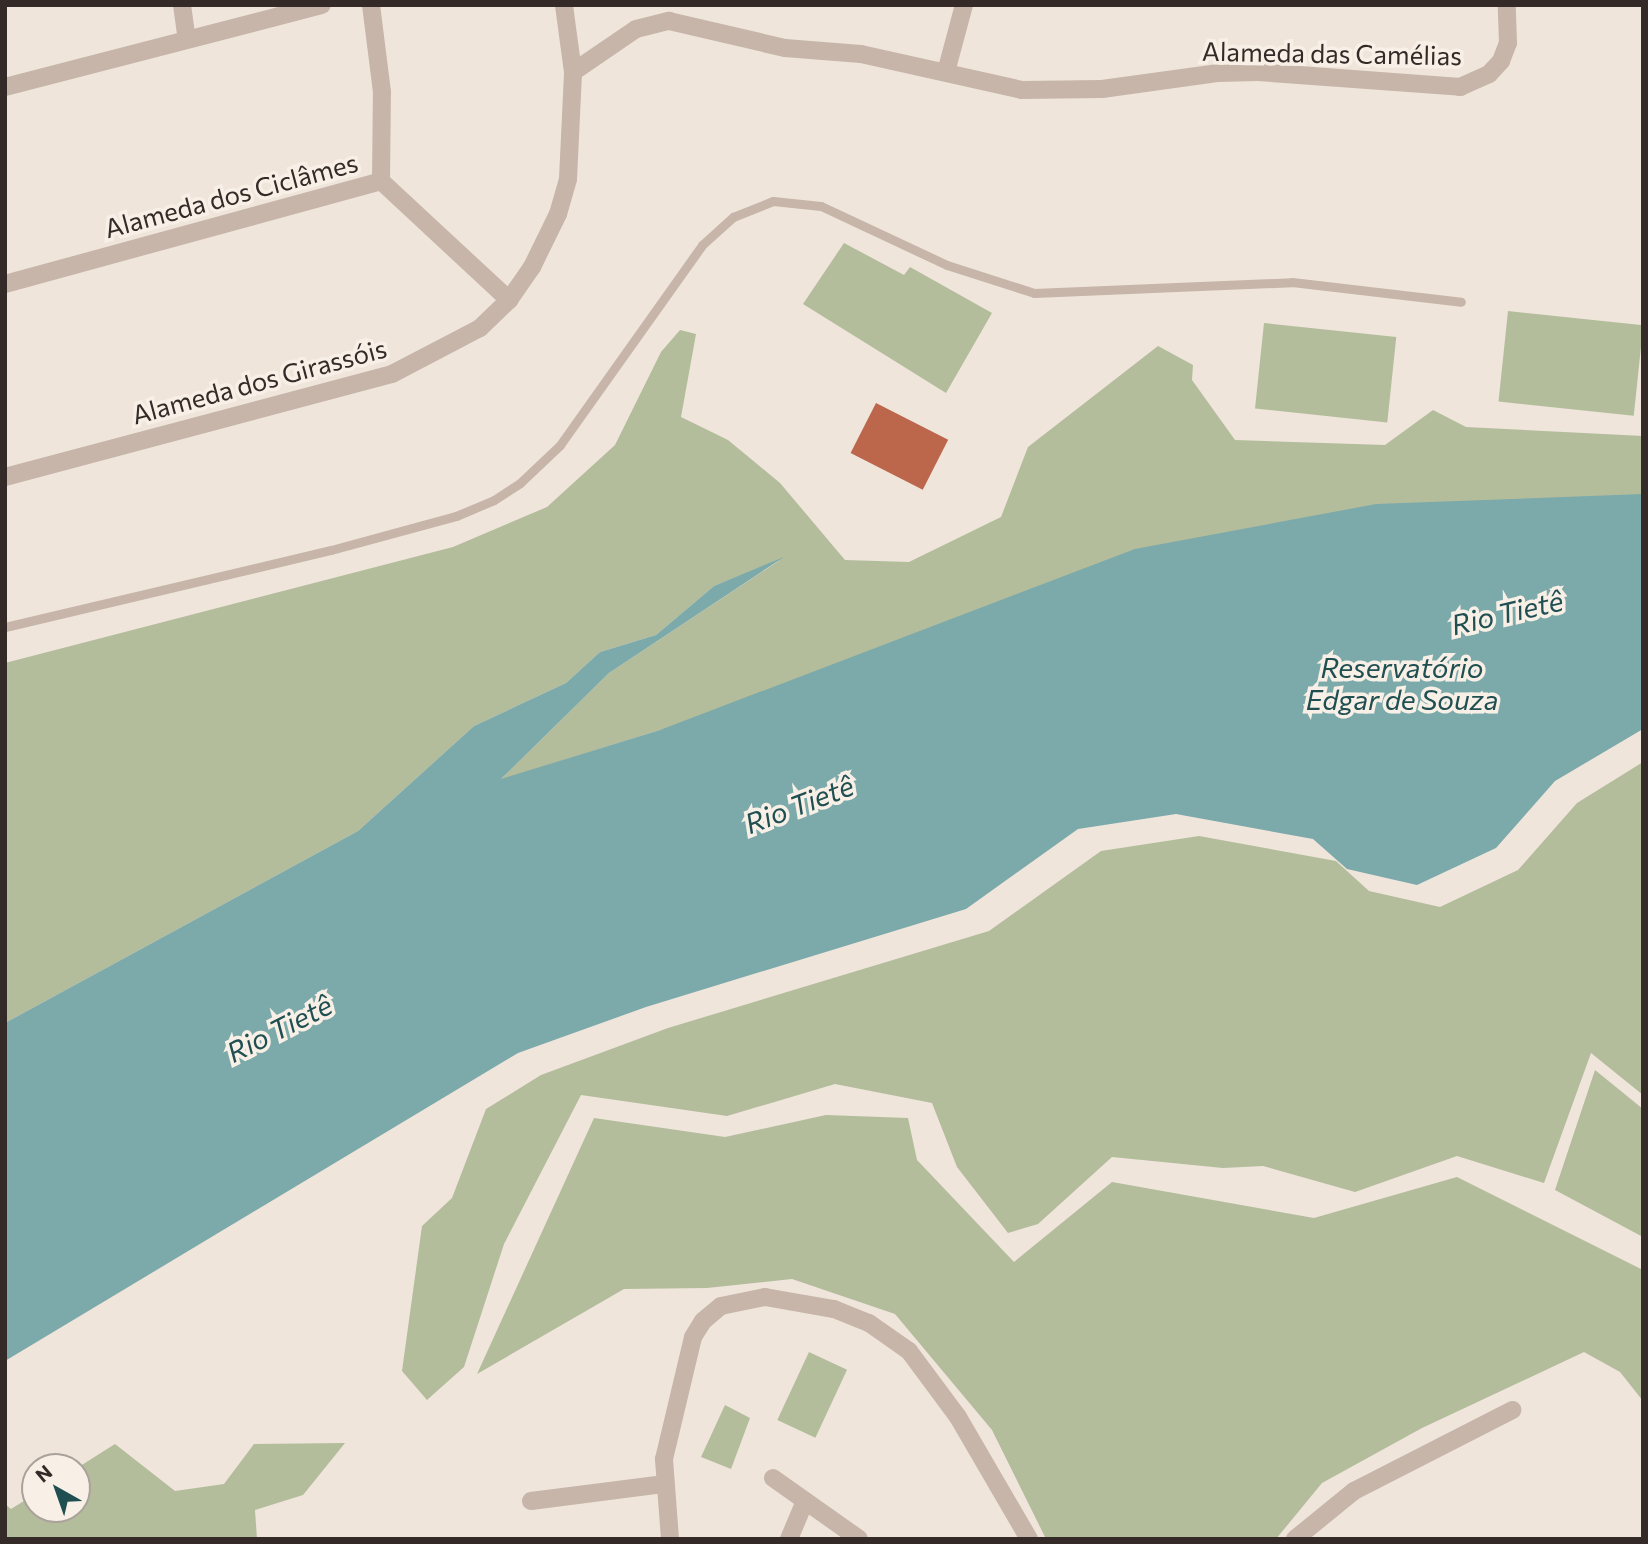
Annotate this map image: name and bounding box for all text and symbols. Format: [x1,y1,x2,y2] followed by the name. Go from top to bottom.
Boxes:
[1202,35,1462,71] street label: Alameda das Camélias
[101,146,361,244] street label: Alameda dos Ciclâmes
[128,332,390,430] street label: Alameda dos Girassóis
[1448,583,1566,641] water label: Rio Tietê
[1306,650,1498,716] water label: Reservatório Edgar de Souza
[740,768,858,840] water label: Rio Tietê
[221,987,337,1069] water label: Rio Tietê
[21,1453,91,1523] north arrow
[31,1460,56,1486] text: N

